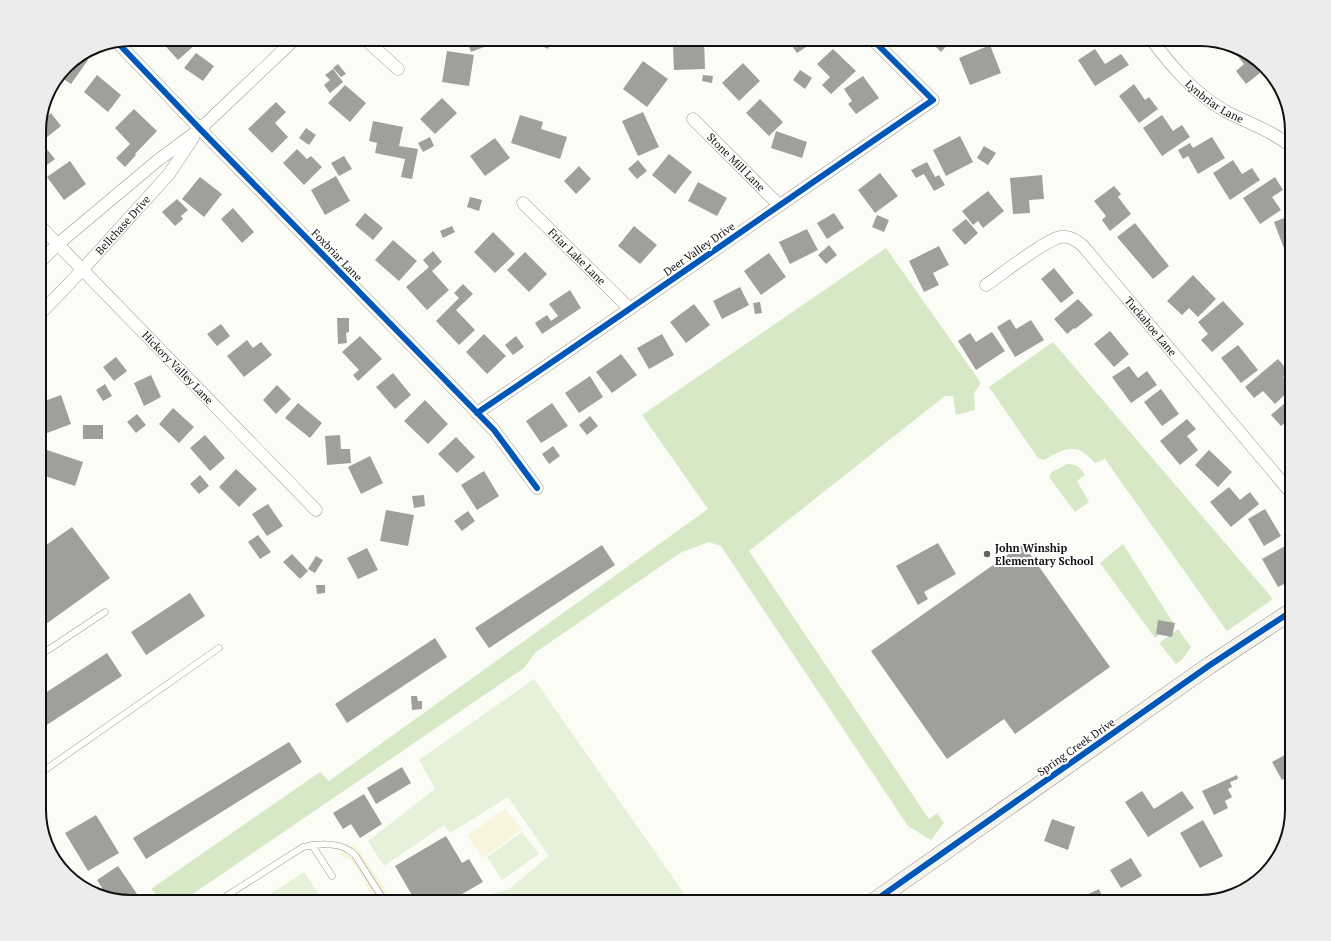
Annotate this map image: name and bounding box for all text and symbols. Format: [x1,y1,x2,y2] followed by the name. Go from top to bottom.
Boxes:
[1183,77,1246,126] street label: Lynbriar Lane
[704,130,769,195] street label: Stone Mill Lane
[92,192,154,258] street label: Bellchase Drive
[661,219,738,279] street label: Deer Valley Drive
[545,225,609,288] street label: Friar Lake Lane
[309,226,366,284] street label: Foxbriar Lane
[1122,294,1180,359] street label: Tuckahoe Lane
[139,328,217,408] street label: Hickory Valley Lane
[995,541,1094,568] place label: John Winship Elementary School
[982,549,992,559] marker: John Winship Elementary School
[1034,715,1118,779] street label: Spring Creek Drive

